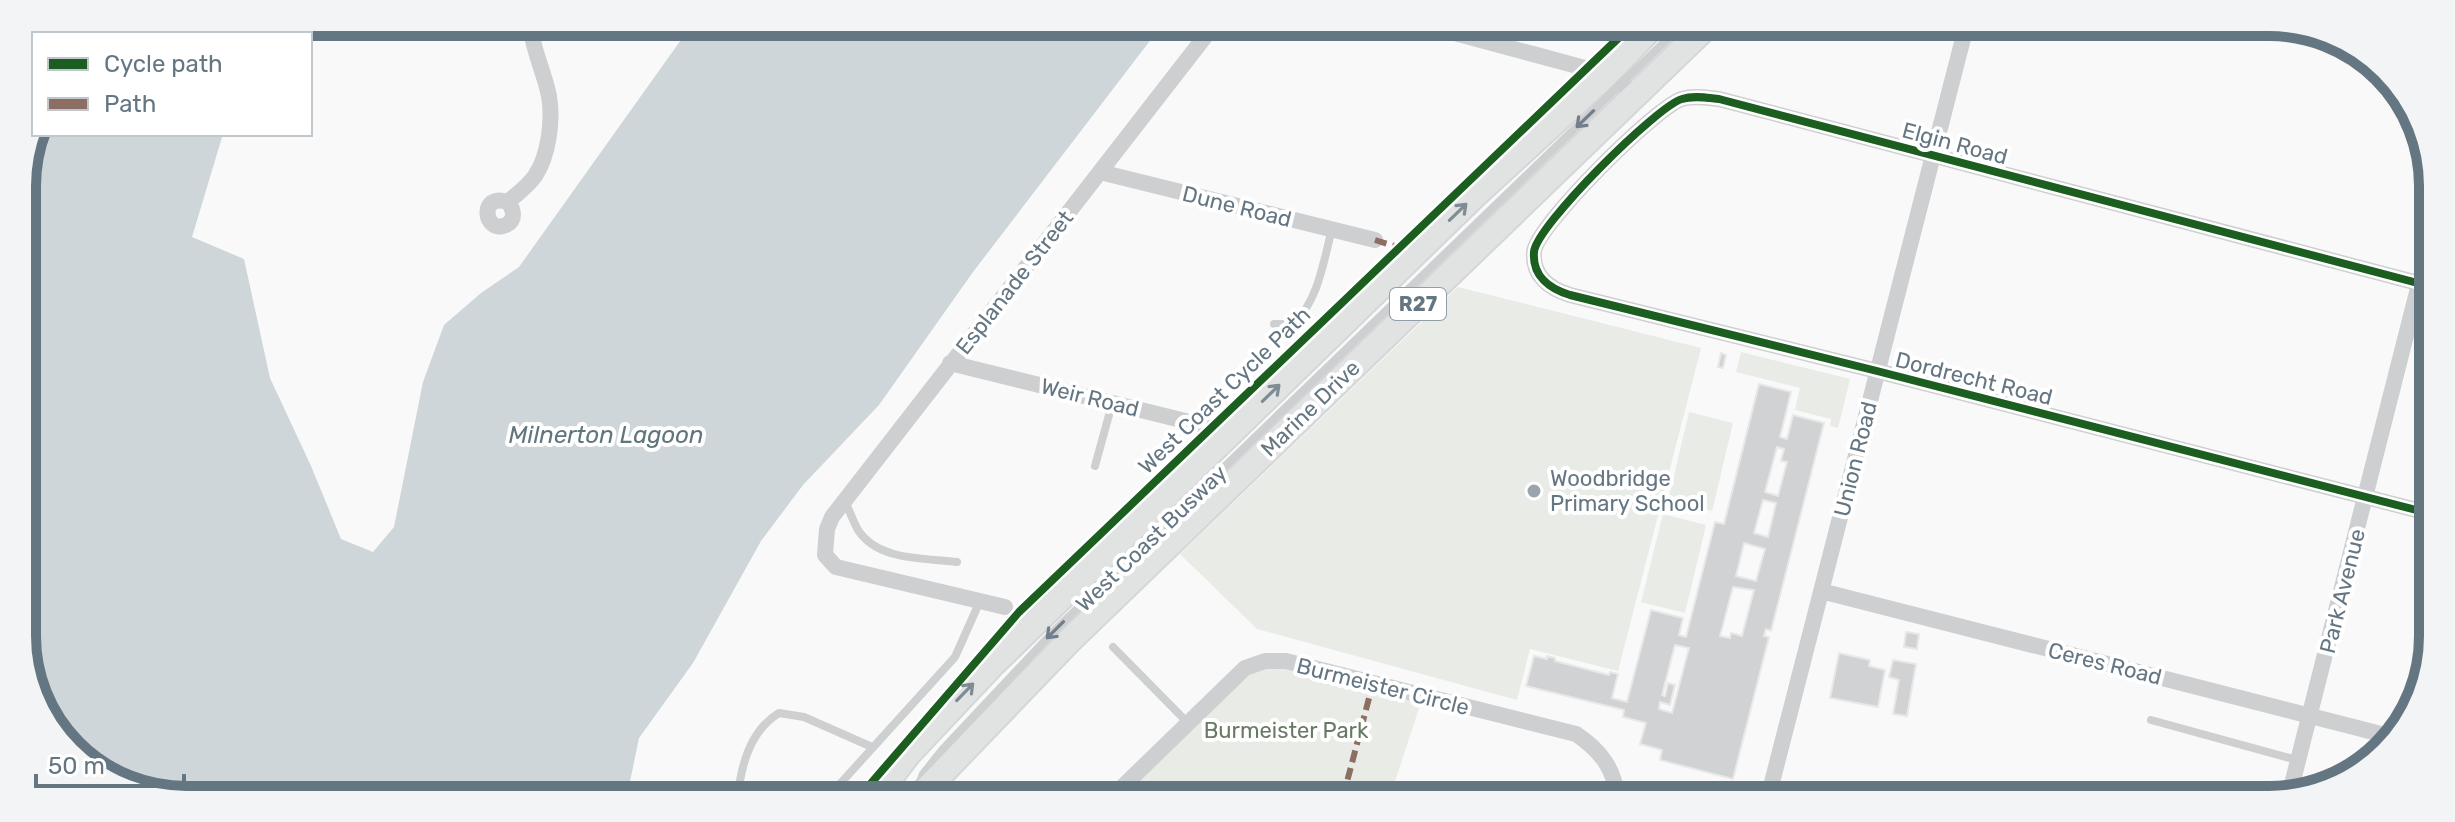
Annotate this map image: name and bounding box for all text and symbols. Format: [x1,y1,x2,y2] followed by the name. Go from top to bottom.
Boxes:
[32,32,312,136] legend
[104,50,223,78] text: Cycle path
[104,90,156,118] text: Path
[1576,109,1595,128] one-way arrow
[1899,116,2011,170] street label: Elgin Road
[1179,180,1294,233] street label: Dune Road
[1448,203,1467,222] one-way arrow
[950,205,1079,360] street label: Esplanade Street
[1390,288,1446,320] road number: R27
[1133,301,1316,480] street label: West Coast Cycle Path
[1893,346,2055,411] street label: Dordrecht Road
[1255,354,1366,462] street label: Marine Drive
[1038,372,1142,423] street label: Weir Road
[1261,384,1280,403] one-way arrow
[1828,399,1883,519] street label: Union Road
[508,421,704,449] water label: Milnerton Lagoon
[1070,459,1232,617] street label: West Coast Busway
[1550,465,1705,517] place label: Woodbridge Primary School
[1525,482,1543,500] marker: Woodbridge Primary School
[2314,526,2371,656] street label: Park Avenue
[1046,620,1065,639] one-way arrow
[2045,636,2165,691] street label: Ceres Road
[1294,652,1472,721] street label: Burmeister Circle
[956,682,975,702] one-way arrow
[1204,717,1369,744] park label: Burmeister Park
[36,738,184,788] scale bar
[48,752,105,780] text: 50 m

